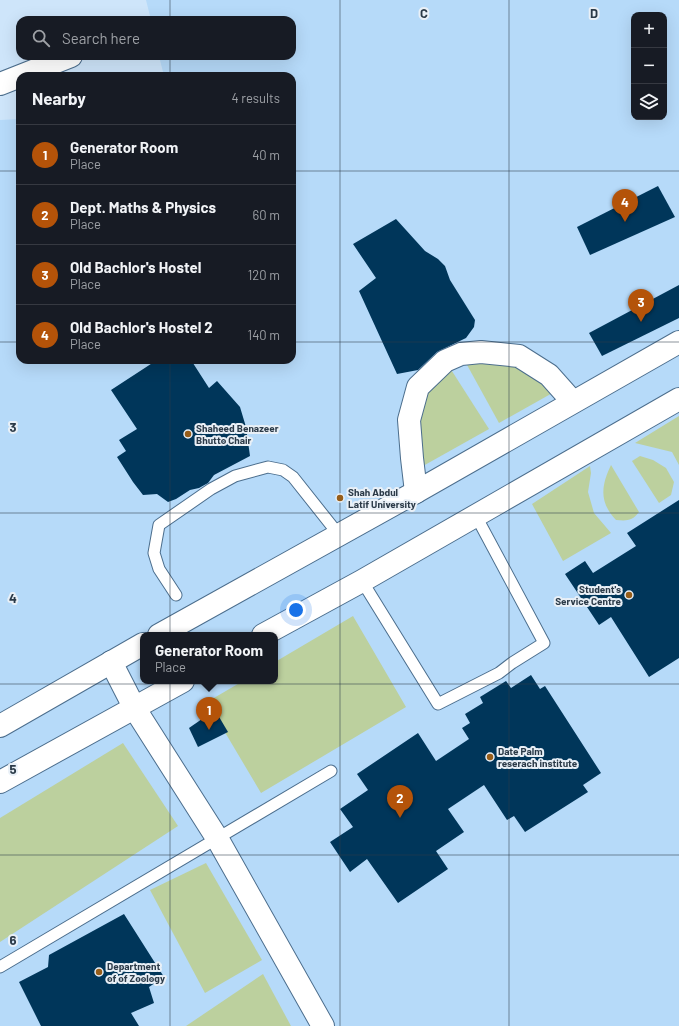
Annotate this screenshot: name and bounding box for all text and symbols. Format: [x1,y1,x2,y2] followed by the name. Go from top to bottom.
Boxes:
[420,5,428,21] text: C
[590,5,598,21] text: D
[631,12,667,120] map controls
[631,12,667,48] button: +
[16,16,296,60] search box
[30,27,52,49] icon: search
[62,29,140,47] text: Search here
[631,48,667,84] button: −
[631,84,667,120] button: layers
[32,88,86,108] text: Nearby
[232,90,280,106] text: 4 results
[70,138,178,156] text: Generator Room
[43,147,47,163] text: 1
[252,147,280,163] text: 40 m
[70,156,101,172] text: Place
[612,189,638,222] pin: 4
[70,198,216,216] text: Dept. Maths & Physics
[41,207,49,223] text: 2
[253,207,280,223] text: 60 m
[70,216,101,232] text: Place
[70,258,201,276] text: Old Bachlor's Hostel
[41,267,49,283] text: 3
[248,267,280,283] text: 120 m
[70,276,101,292] text: Place
[628,289,654,322] pin: 3
[70,318,213,336] text: Old Bachlor's Hostel 2
[41,327,49,343] text: 4
[248,327,280,343] text: 140 m
[70,336,101,352] text: Place
[9,419,17,435] text: 3
[196,422,279,446] place label: Shaheed Benazeer Bhutto Chair
[183,429,193,439] marker: Shaheed Benazeer Bhutto Chair
[348,486,416,510] place label: Shah Abdul Latif University
[335,493,345,503] marker: Shah Abdul Latif University
[555,583,622,607] place label: Student's Service Centre
[9,590,17,606] text: 4
[624,590,634,600] marker: Student's Service Centre
[286,600,306,620] your location
[140,632,278,684] popup
[155,641,263,659] text: Generator Room
[155,659,186,675] text: Place
[196,697,222,730] pin: 1
[498,745,578,769] place label: Date Palm reserach institute
[485,752,495,762] marker: Date Palm reserach institute
[9,761,17,777] text: 5
[387,785,413,818] pin: 2
[10,932,17,948] text: 6
[107,960,165,984] place label: Department of of Zoology
[94,967,104,977] marker: Department of of Zoology

